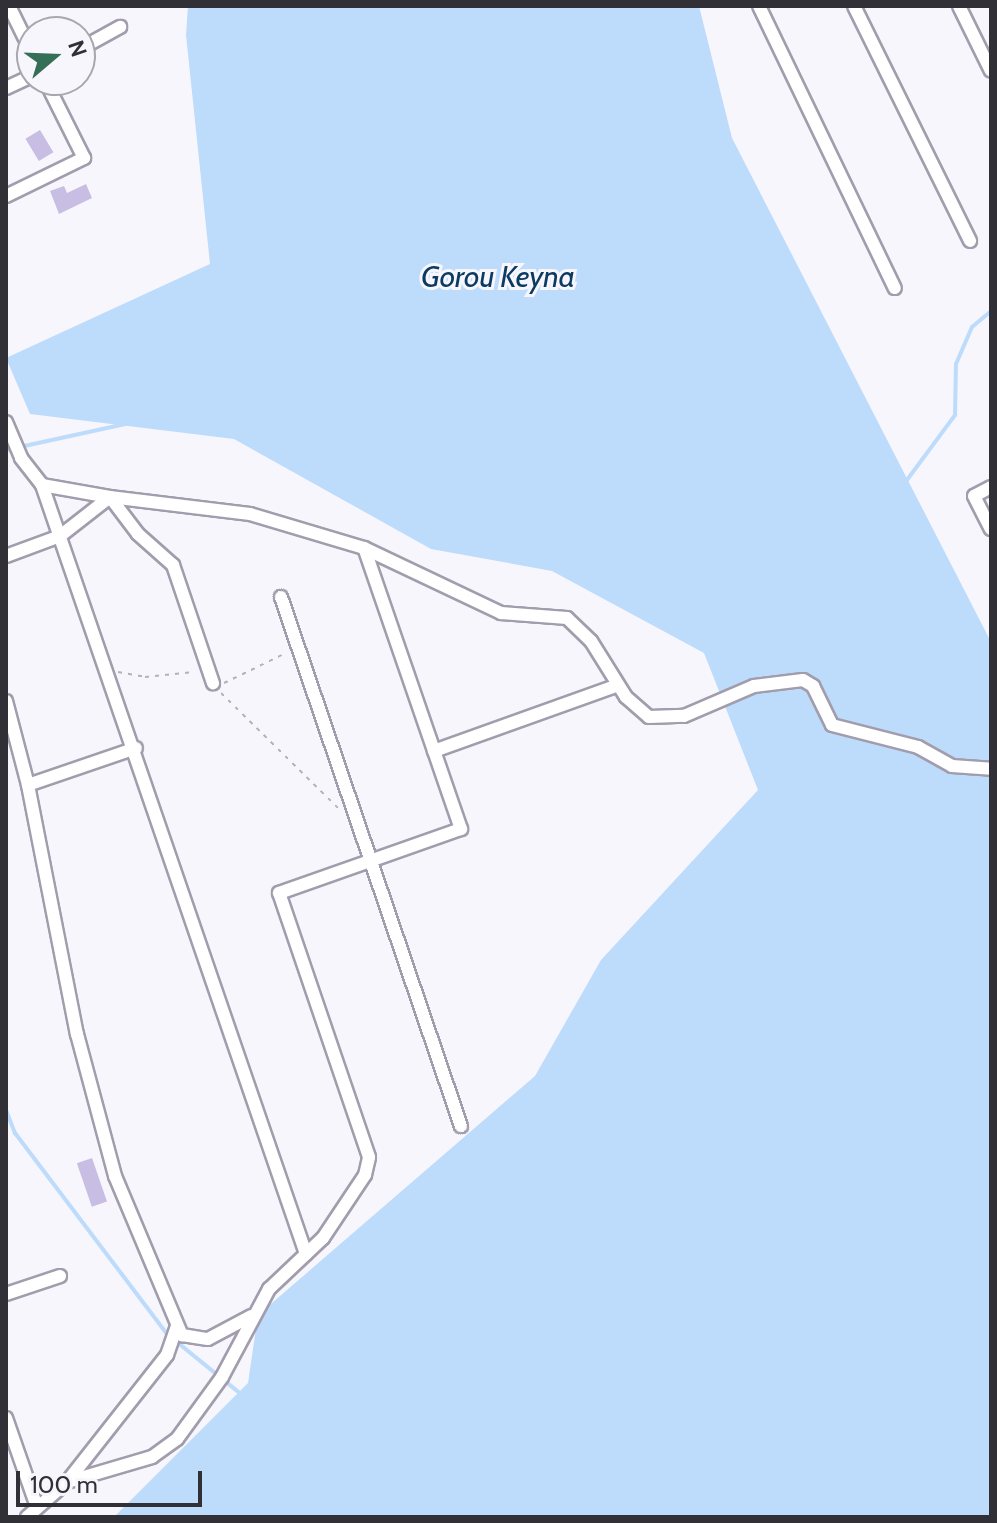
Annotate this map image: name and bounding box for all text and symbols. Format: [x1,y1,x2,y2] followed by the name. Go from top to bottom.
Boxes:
[16,16,96,96] north arrow
[62,37,93,60] text: N
[421,259,575,295] water label: Gorou Keyna
[20,1455,206,1505] scale bar
[30,1470,98,1499] text: 100 m

